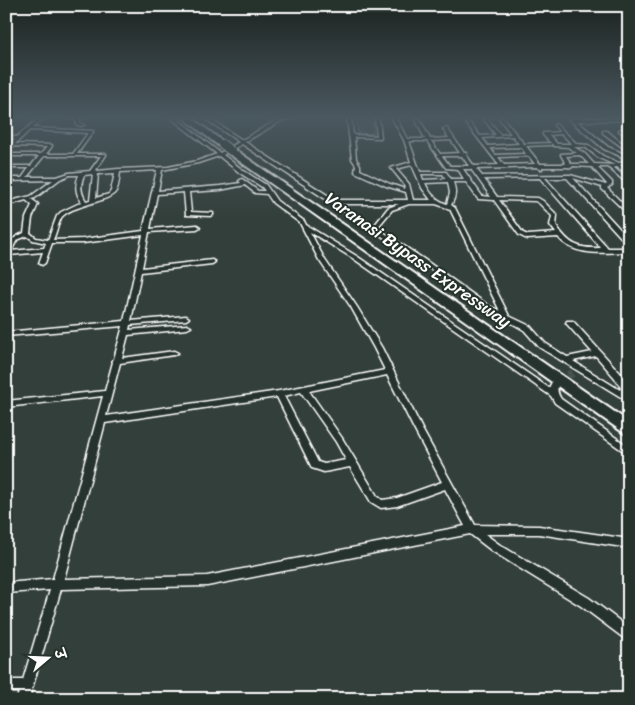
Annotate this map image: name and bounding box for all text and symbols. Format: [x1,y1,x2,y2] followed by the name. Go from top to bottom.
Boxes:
[318,183,519,337] street label: Varanasi Bypass Expressway
[22,632,72,682] north arrow
[46,644,74,664] text: उ

